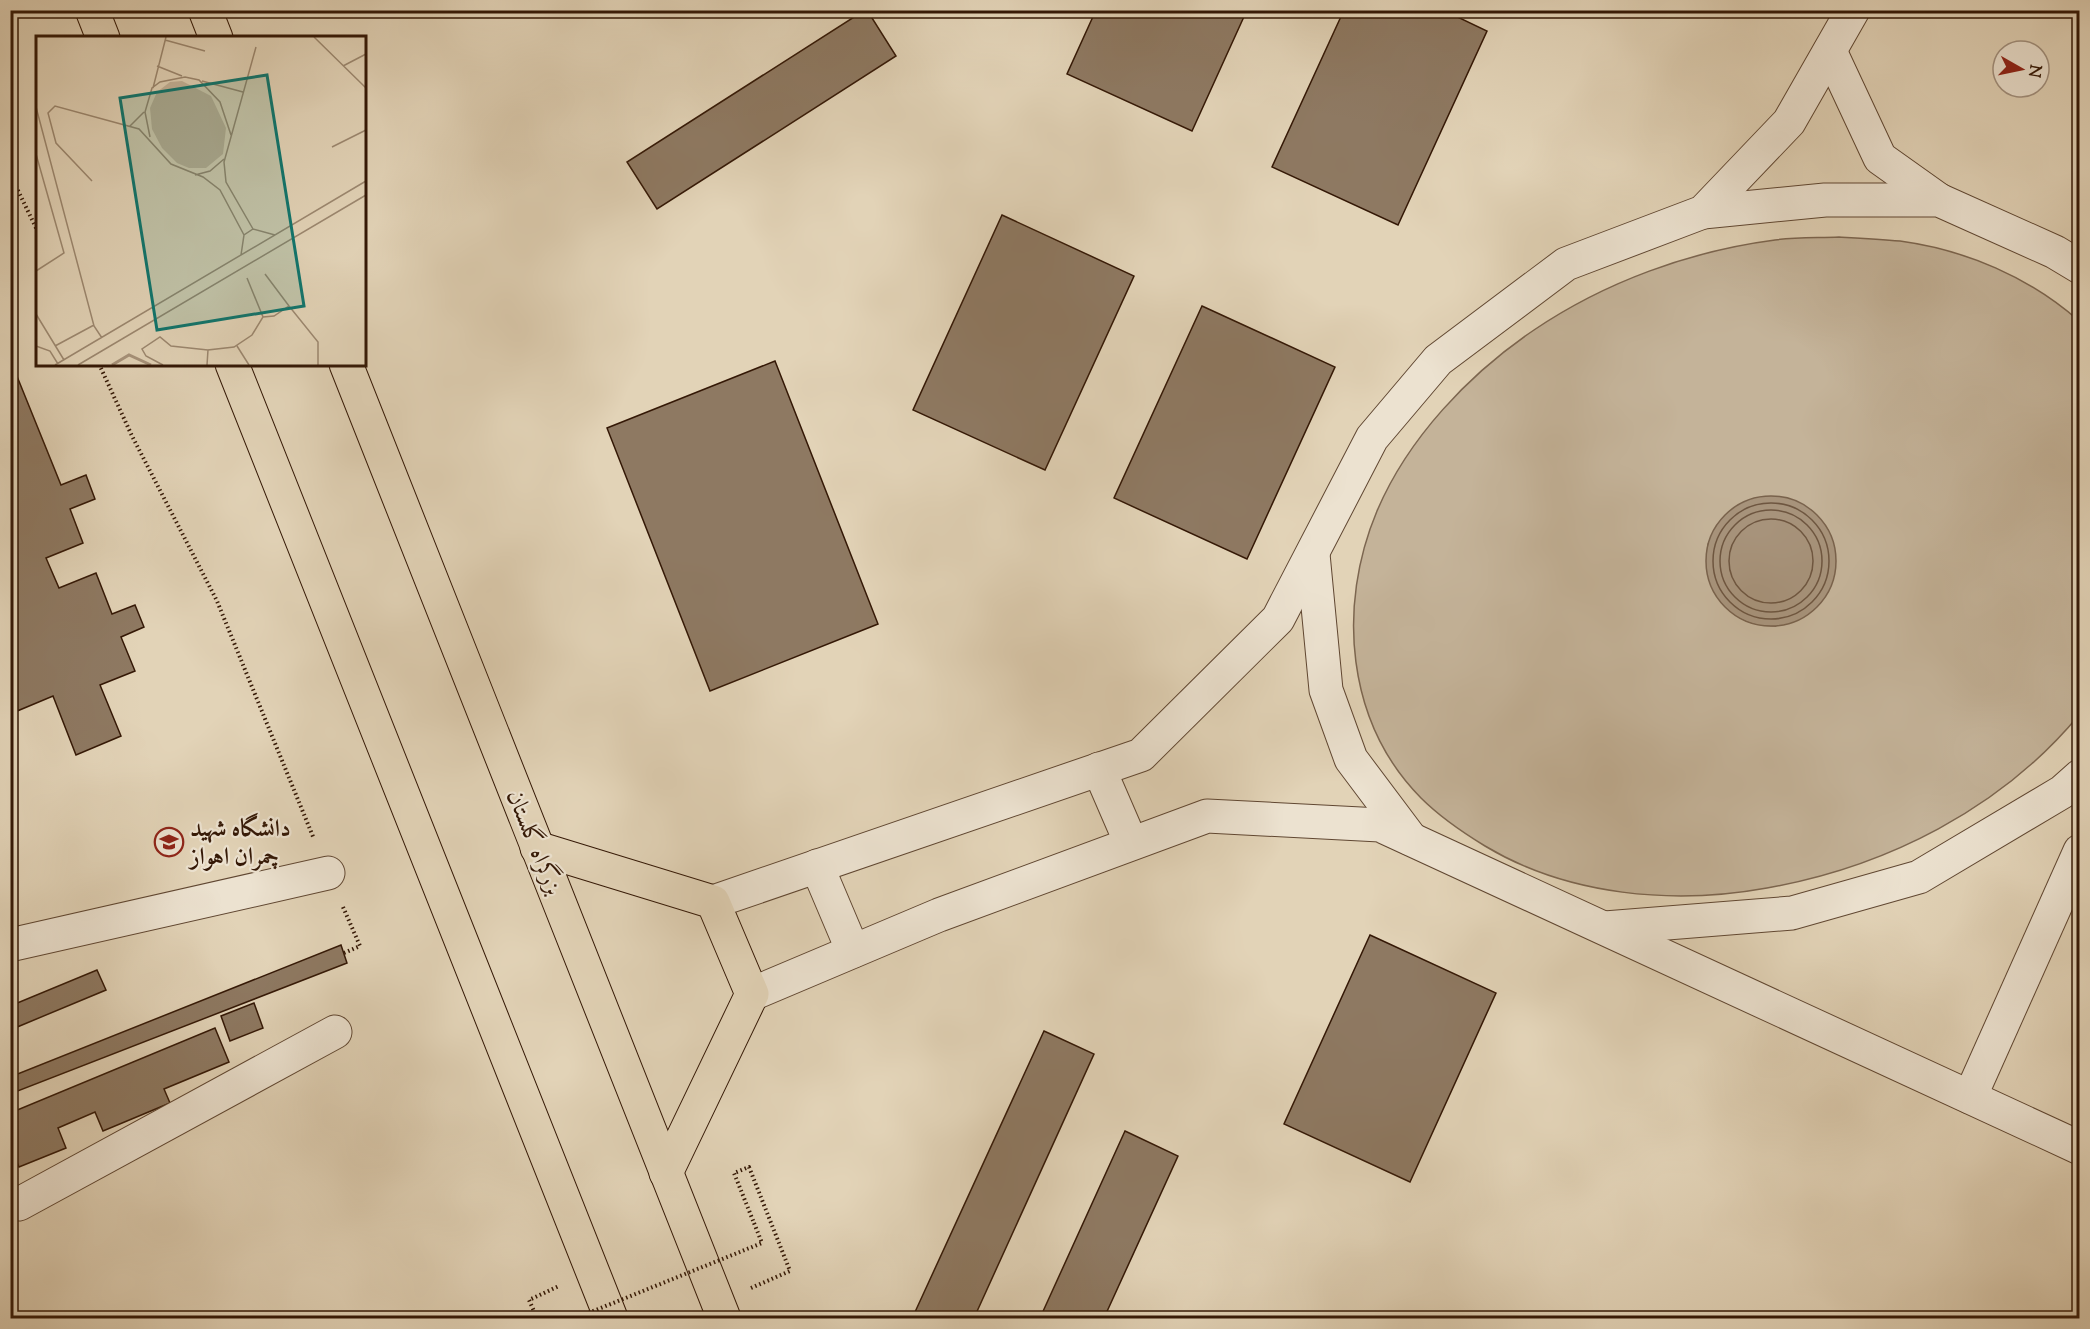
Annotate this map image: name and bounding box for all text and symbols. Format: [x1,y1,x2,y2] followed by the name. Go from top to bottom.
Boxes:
[36,36,366,366] inset map
[1991,39,2051,99] north arrow
[2021,63,2046,79] text: N
[497,785,571,900] street label: بزرگراه گلستان
[187,812,291,875] place label: دانشگاه شهید چمران اهواز
[153,826,185,858] school or university icon: دانشگاه شهید چمران اهواز

